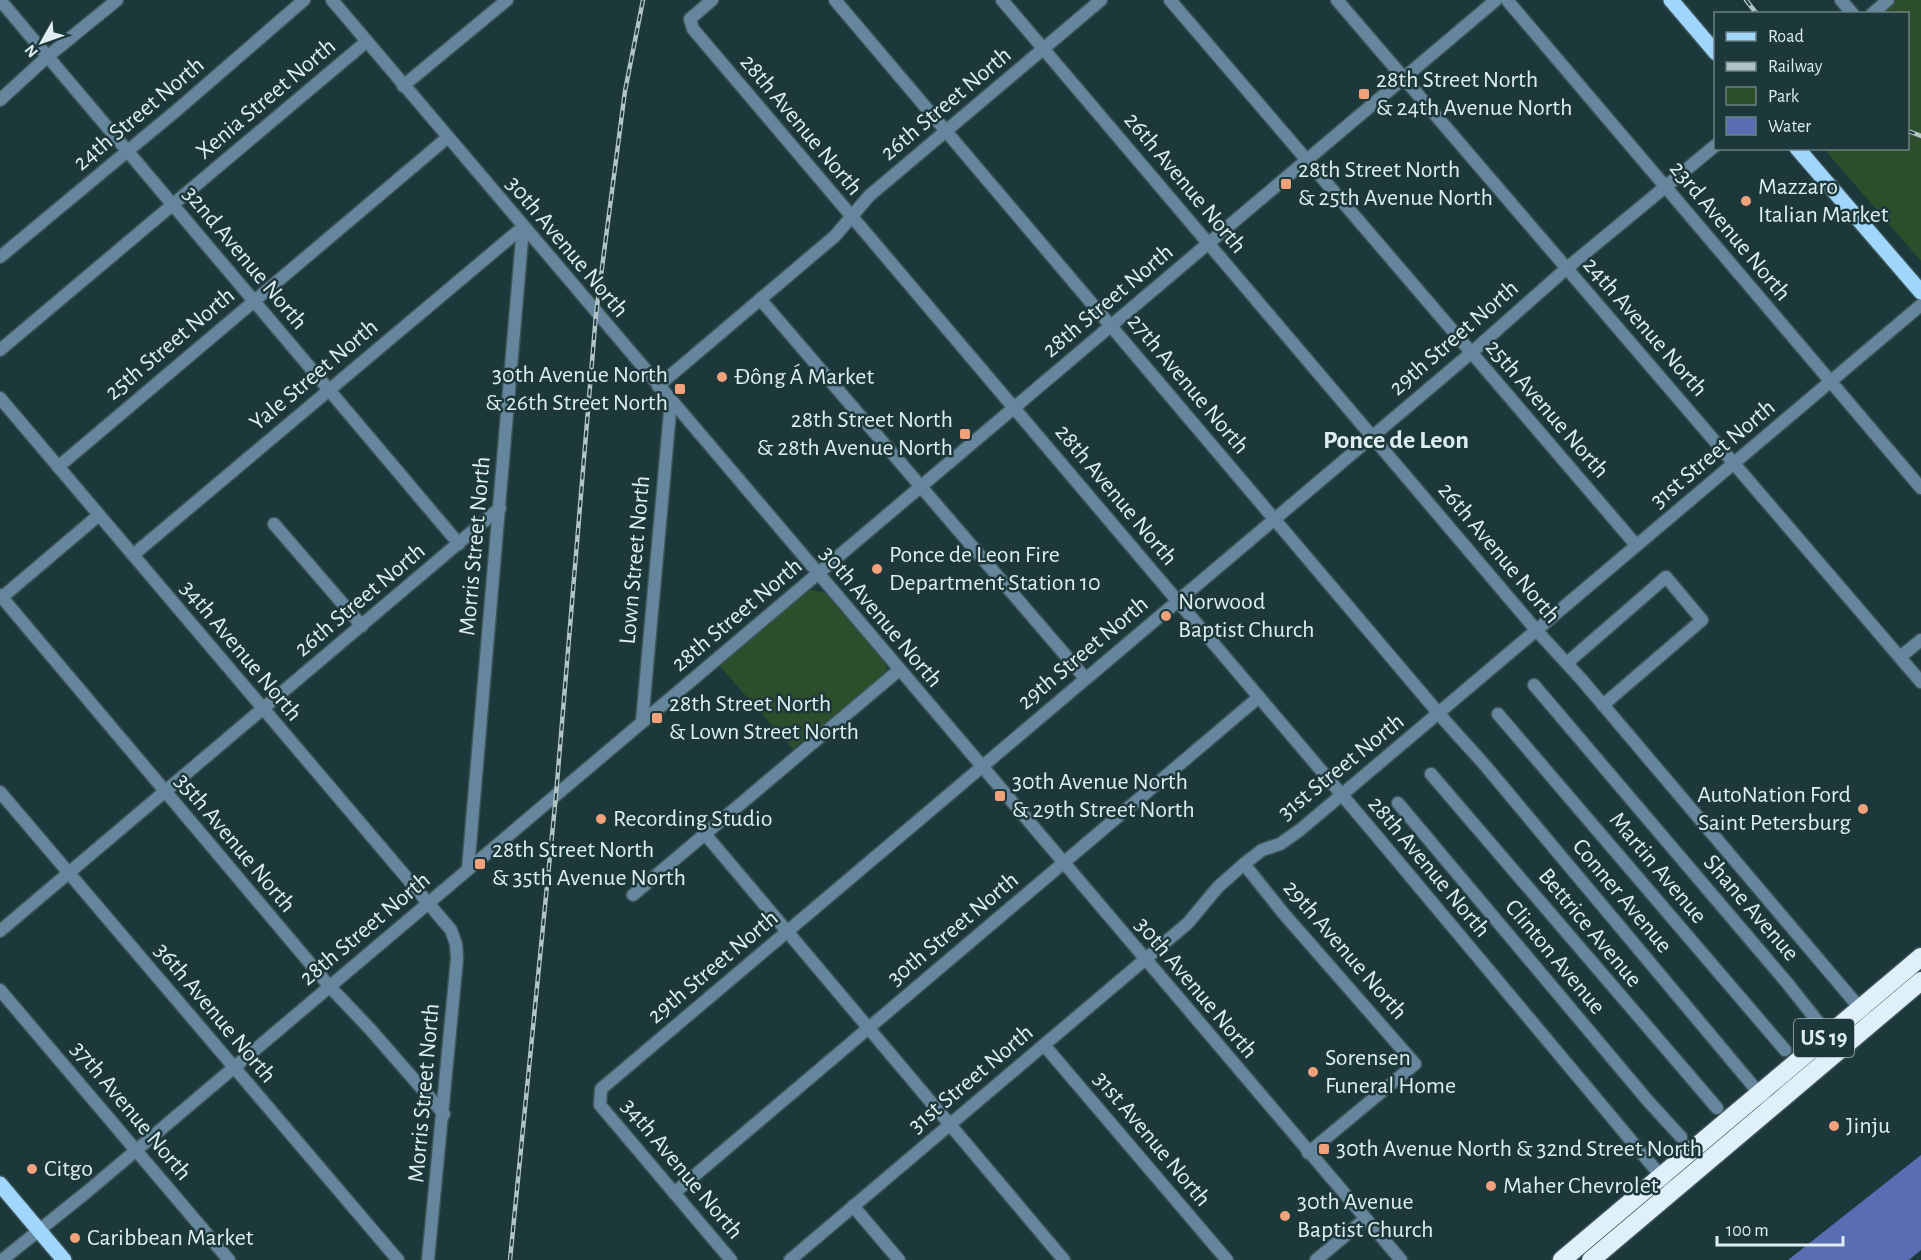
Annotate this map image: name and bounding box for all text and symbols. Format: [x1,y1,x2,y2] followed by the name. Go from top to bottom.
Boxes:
[12,12,72,72] north arrow
[1714,12,1909,150] legend
[1768,28,1804,46] text: Road
[192,34,340,164] street label: Xenia Street North
[22,42,41,60] text: N
[876,43,1016,165] street label: 26th Street North
[735,50,867,200] street label: 28th Avenue North
[69,53,209,175] street label: 24th Street North
[1768,58,1823,76] text: Railway
[1376,68,1572,120] place label: 28th Street North & 24th Avenue North
[1357,87,1371,101] marker: 28th Street North & 24th Avenue North
[1768,88,1800,106] text: Park
[1119,108,1251,258] street label: 26th Avenue North
[1768,118,1811,136] text: Water
[1665,157,1795,305] street label: 23rd Avenue North
[1298,158,1493,210] place label: 28th Street North & 25th Avenue North
[501,172,633,322] street label: 30th Avenue North
[1758,175,1889,227] place label: Mazzaro Italian Market
[1279,177,1293,191] marker: 28th Street North & 25th Avenue North
[178,182,312,334] street label: 32nd Avenue North
[1739,194,1753,208] marker: Mazzaro Italian Market
[1038,240,1178,362] street label: 28th Street North
[1578,253,1712,401] street label: 24th Avenue North
[1385,276,1523,400] street label: 29th Street North
[101,283,239,405] street label: 25th Street North
[1123,310,1253,458] street label: 27th Avenue North
[245,315,383,435] street label: Yale Street North
[1481,335,1613,483] street label: 25th Avenue North
[485,363,668,415] place label: 30th Avenue North & 26th Street North
[734,363,874,389] place label: Đông Á Market
[715,370,729,384] marker: Đông Á Market
[673,382,687,396] marker: 30th Avenue North & 26th Street North
[1646,395,1780,513] street label: 31st Street North
[757,408,953,460] place label: 28th Street North & 28th Avenue North
[1050,420,1182,570] street label: 28th Avenue North
[958,427,972,441] marker: 28th Street North & 28th Avenue North
[1323,427,1469,453] district label: Ponce de Leon
[455,455,495,637] street label: Morris Street North
[616,475,654,645] street label: Lown Street North
[1433,478,1565,628] street label: 26th Avenue North
[290,539,430,661] street label: 26th Street North
[815,542,947,692] street label: 30th Avenue North
[889,543,1101,595] place label: Ponce de Leon Fire Department Station 10
[667,554,807,676] street label: 28th Street North
[870,562,884,576] marker: Ponce de Leon Fire Department Station 10
[176,576,306,726] street label: 34th Avenue North
[1178,590,1315,642] place label: Norwood Baptist Church
[1013,592,1153,714] street label: 29th Street North
[1159,609,1173,623] marker: Norwood Baptist Church
[669,692,859,744] place label: 28th Street North & Lown Street North
[1273,709,1409,825] street label: 31st Street North
[650,711,664,725] marker: 28th Street North & Lown Street North
[170,769,300,917] street label: 35th Avenue North
[1012,770,1195,822] place label: 30th Avenue North & 29th Street North
[1697,783,1851,835] place label: AutoNation Ford Saint Petersburg
[993,789,1007,803] marker: 30th Avenue North & 29th Street North
[1363,792,1495,942] street label: 28th Avenue North
[1856,802,1870,816] marker: AutoNation Ford Saint Petersburg
[613,807,773,831] place label: Recording Studio
[1605,808,1711,928] street label: Martin Avenue
[594,812,608,826] marker: Recording Studio
[1568,834,1676,958] street label: Conner Avenue
[492,838,686,890] place label: 28th Street North & 35th Avenue North
[1699,850,1803,966] street label: Shane Avenue
[473,857,487,871] marker: 28th Street North & 35th Avenue North
[1534,864,1646,992] street label: Bettrice Avenue
[295,868,435,990] street label: 28th Street North
[883,868,1023,990] street label: 30th Street North
[1278,876,1412,1024] street label: 29th Avenue North
[1500,895,1610,1019] street label: Clinton Avenue
[643,906,783,1028] street label: 29th Street North
[1130,913,1262,1063] street label: 30th Avenue North
[150,938,280,1088] street label: 36th Avenue North
[404,1002,444,1184] street label: Morris Street North
[1794,1019,1854,1057] road number: US 19
[904,1020,1038,1138] street label: 31st Street North
[66,1037,196,1185] street label: 37th Avenue North
[1325,1046,1456,1098] place label: Sorensen Funeral Home
[1306,1065,1320,1079] marker: Sorensen Funeral Home
[1089,1067,1215,1211] street label: 31st Avenue North
[617,1094,747,1244] street label: 34th Avenue North
[1846,1114,1890,1138] place label: Jinju
[1827,1119,1841,1133] marker: Jinju
[1336,1137,1702,1161] place label: 30th Avenue North & 32nd Street North
[1317,1142,1331,1156] marker: 30th Avenue North & 32nd Street North
[44,1157,93,1181] place label: Citgo
[25,1162,39,1176] marker: Citgo
[1503,1174,1659,1198] place label: Maher Chevrolet
[1484,1179,1498,1193] marker: Maher Chevrolet
[1297,1190,1434,1242] place label: 30th Avenue Baptist Church
[1278,1209,1292,1223] marker: 30th Avenue Baptist Church
[1717,1209,1843,1247] scale bar
[1726,1222,1769,1240] text: 100 m
[87,1226,254,1250] place label: Caribbean Market
[68,1231,82,1245] marker: Caribbean Market

